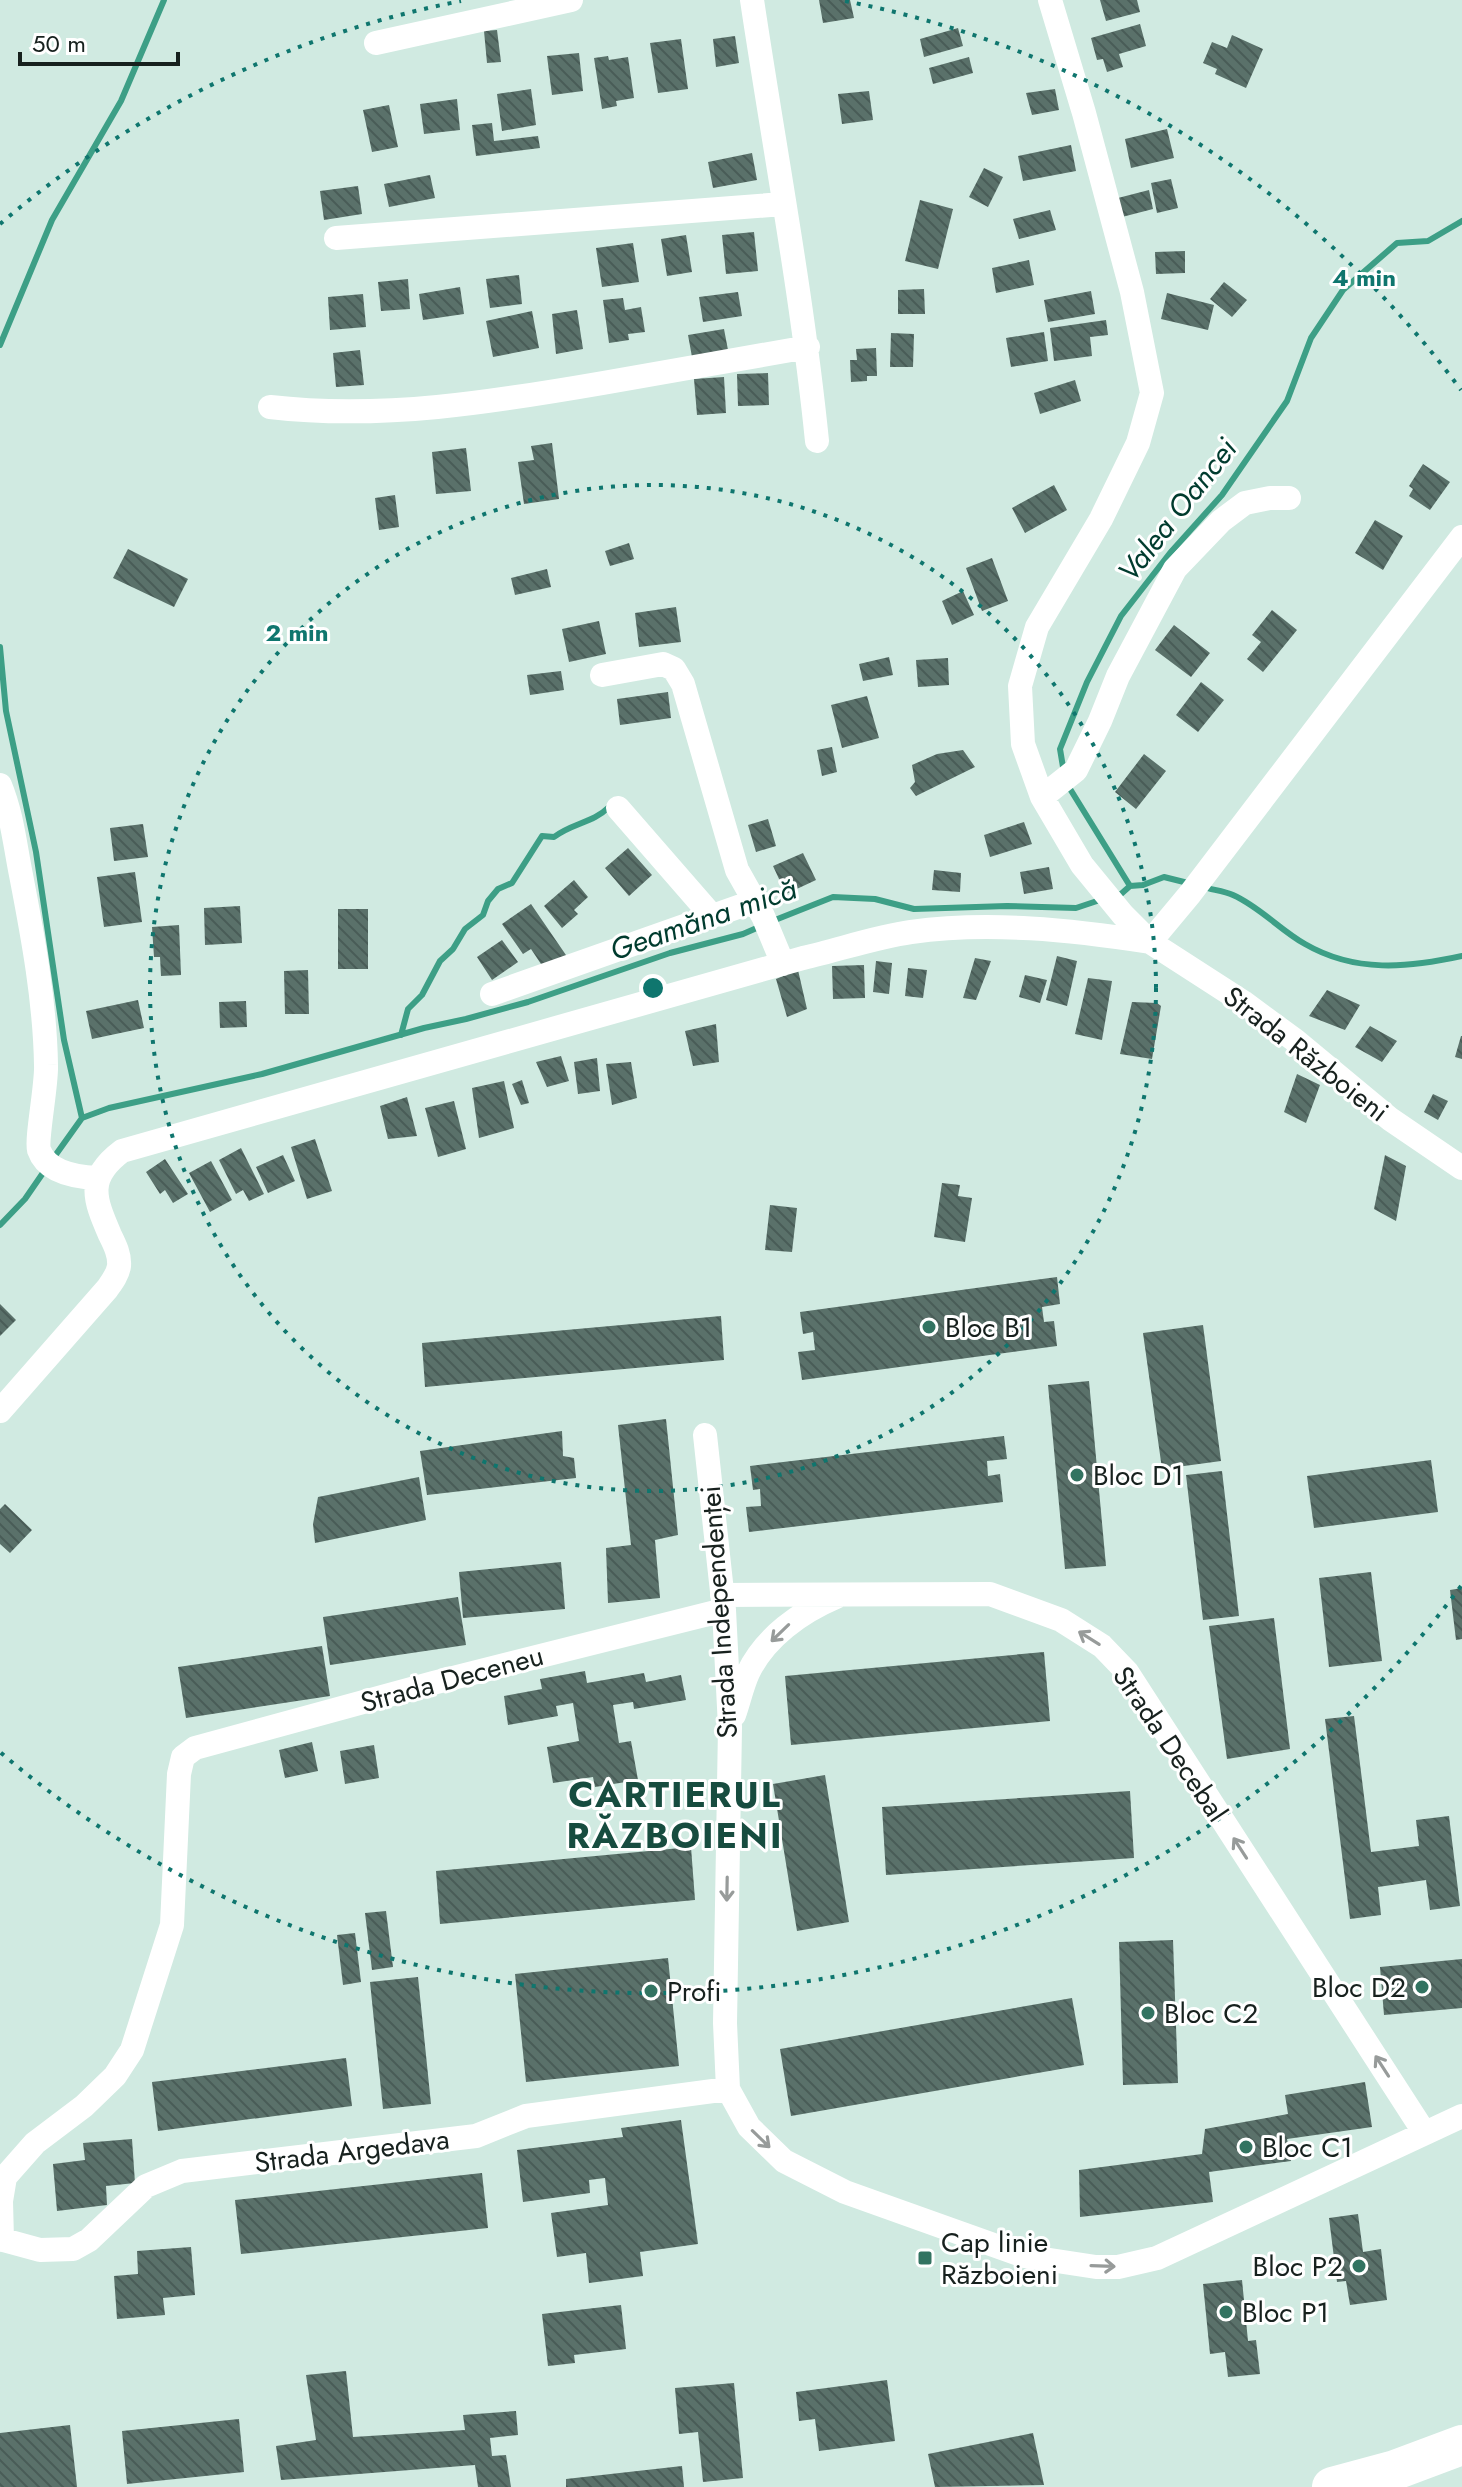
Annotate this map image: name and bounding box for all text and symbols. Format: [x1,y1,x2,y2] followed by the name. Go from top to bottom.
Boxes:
[20,16,178,66] scale bar
[32,26,86,61] text: 50 m
[1332,260,1396,295] text: 4 min
[1107,429,1247,591] water label: Valea Oancei
[265,615,329,650] text: 2 min
[604,867,803,971] water label: Geamăna mică
[639,974,667,1002] centre of rings
[1215,976,1397,1132] street label: Strada Războieni
[945,1307,1032,1348] place label: Bloc B1
[920,1318,938,1336] marker: Bloc B1
[1093,1455,1184,1496] place label: Bloc D1
[1068,1466,1086,1484] marker: Bloc D1
[690,1484,748,1740] street label: Strada Independenței
[770,1623,790,1642] one-way arrow
[1079,1630,1101,1647] one-way arrow
[356,1635,548,1723] street label: Strada Deceneu
[1103,1658,1237,1830] street label: Strada Decebal
[567,1768,783,1861] district label: CARTIERUL RĂZBOIENI
[1232,1838,1248,1860] one-way arrow
[719,1875,735,1902] one-way arrow
[1312,1967,1406,2008] place label: Bloc D2
[667,1971,722,2012] place label: Profi
[1413,1978,1431,1996] marker: Bloc D2
[642,1982,660,2000] marker: Profi
[1164,1993,1258,2034] place label: Bloc C2
[1139,2004,1157,2022] marker: Bloc C2
[1373,2055,1389,2078] one-way arrow
[252,2119,452,2183] street label: Strada Argedava
[1262,2127,1353,2168] place label: Bloc C1
[751,2129,771,2148] one-way arrow
[1237,2138,1255,2156] marker: Bloc C1
[941,2222,1058,2295] place label: Cap linie Războieni
[1253,2246,1343,2287] place label: Bloc P2
[916,2249,934,2267] marker: Cap linie Războieni
[1350,2257,1368,2275] marker: Bloc P2
[1089,2259,1116,2274] one-way arrow
[1242,2292,1329,2333] place label: Bloc P1
[1217,2303,1235,2321] marker: Bloc P1

